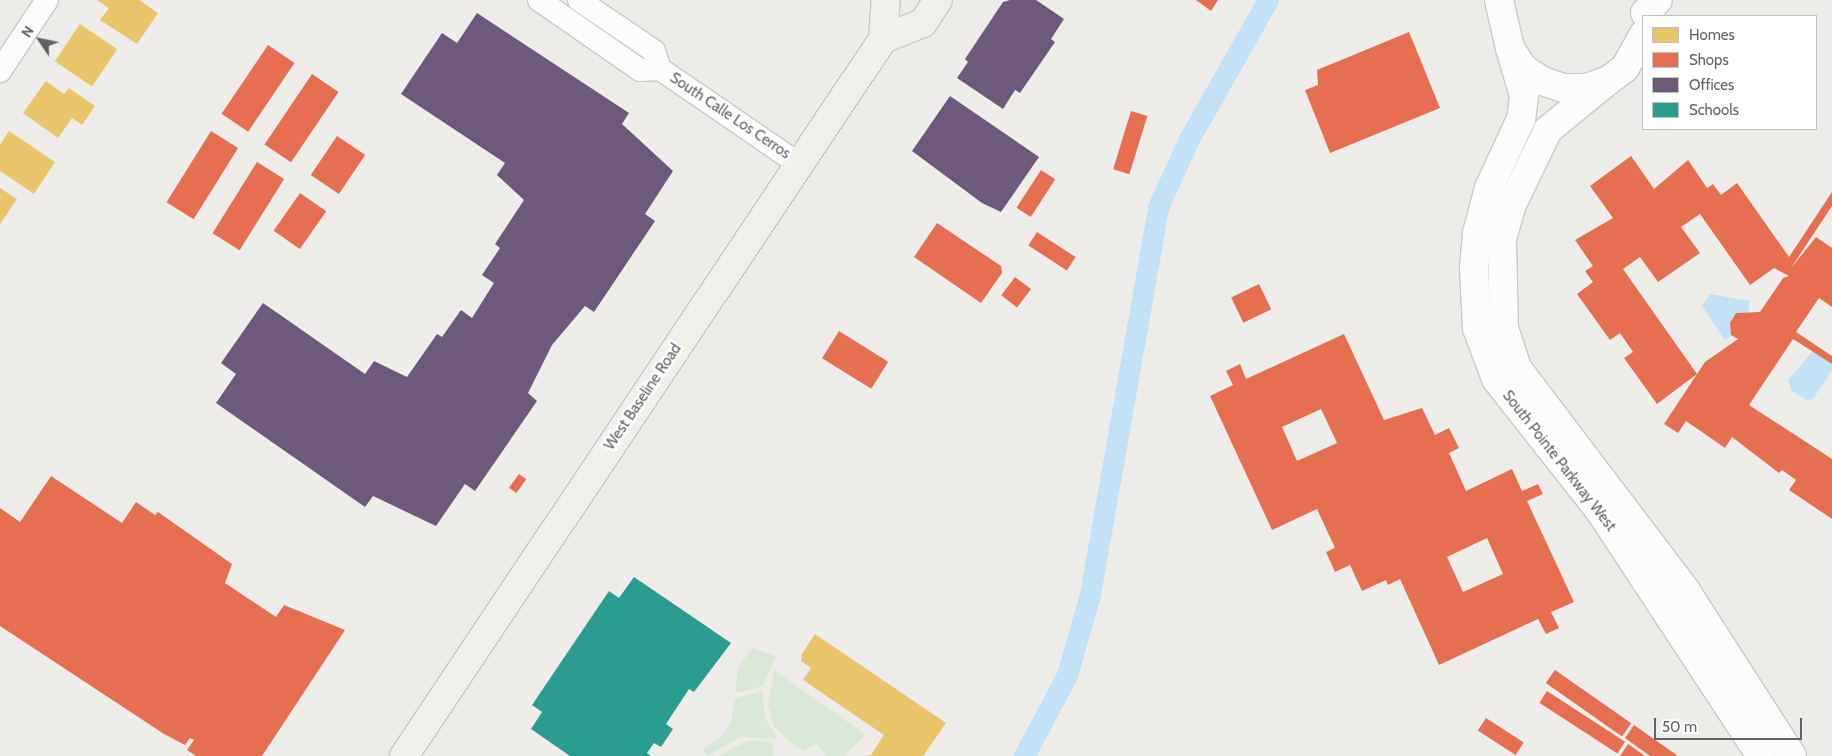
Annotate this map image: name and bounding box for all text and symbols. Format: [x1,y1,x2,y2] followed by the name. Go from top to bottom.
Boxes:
[15,15,65,65] north arrow
[1642,15,1817,130] legend
[17,22,38,41] text: N
[1689,26,1735,44] text: Homes
[1689,51,1729,69] text: Shops
[666,69,794,163] street label: South Calle Los Cerros
[1689,76,1734,94] text: Offices
[1689,101,1739,119] text: Schools
[601,340,685,454] street label: West Baseline Road
[1498,387,1620,535] street label: South Pointe Parkway West
[1657,708,1804,740] scale bar
[1662,718,1697,736] text: 50 m

